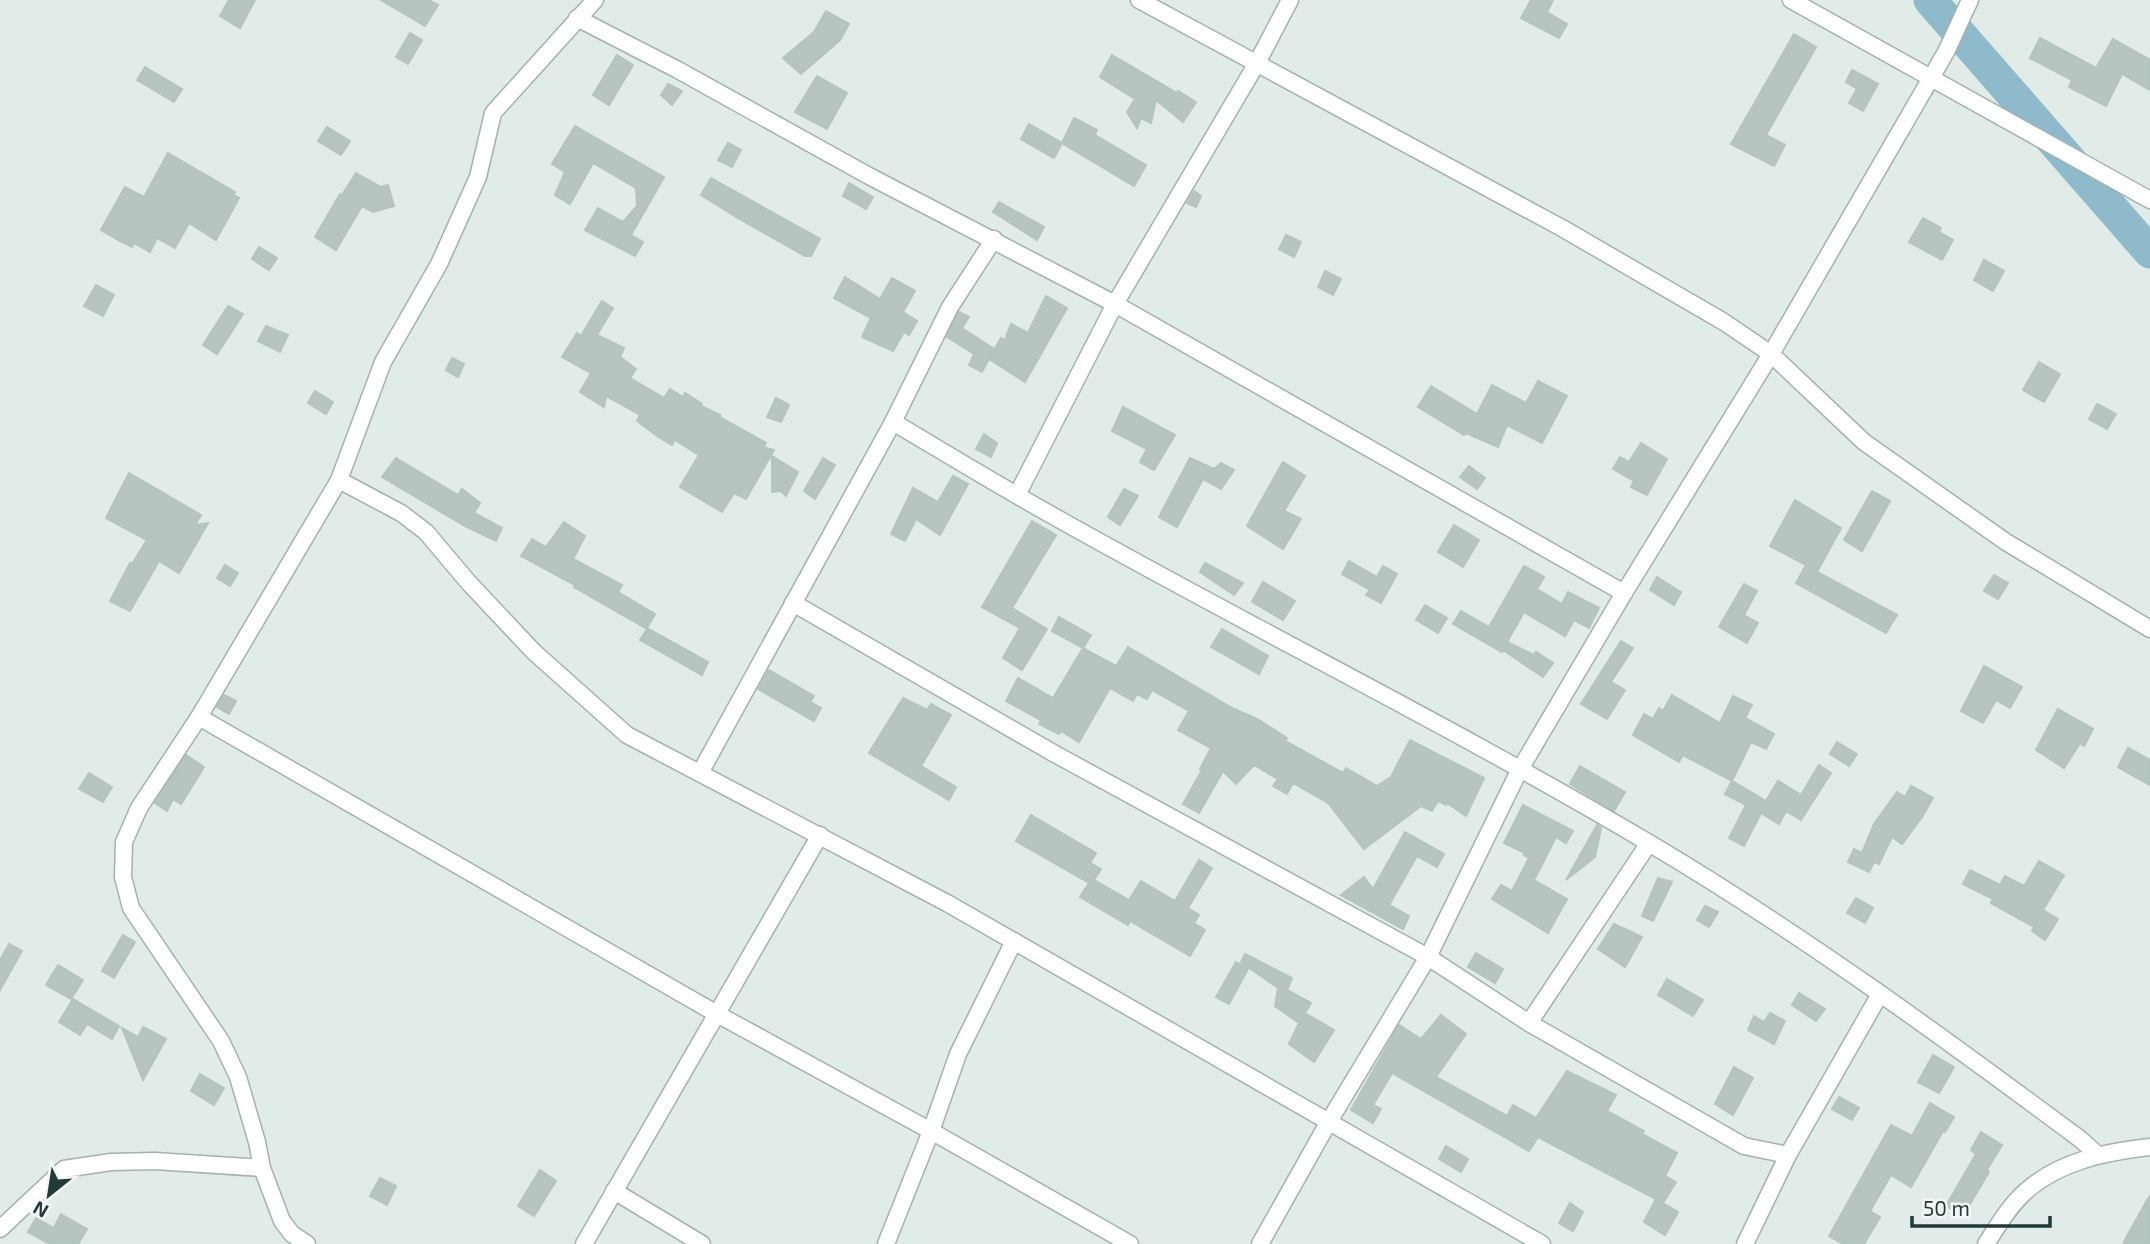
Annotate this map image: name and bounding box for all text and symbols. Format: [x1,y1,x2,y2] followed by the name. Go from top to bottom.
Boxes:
[14,1160,84,1230] north arrow
[1912,1184,2050,1228] scale bar
[1923,1195,1970,1220] text: 50 m
[29,1197,52,1224] text: N

